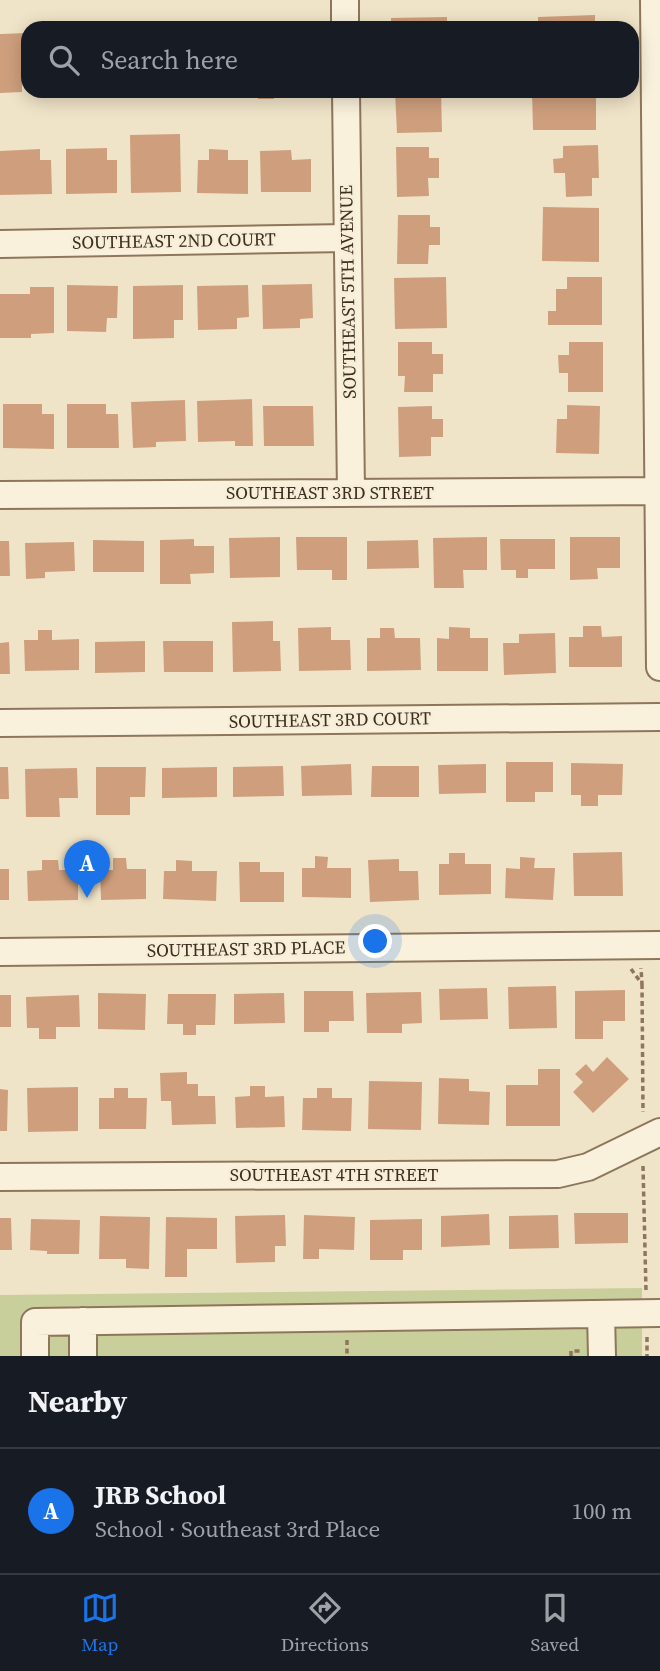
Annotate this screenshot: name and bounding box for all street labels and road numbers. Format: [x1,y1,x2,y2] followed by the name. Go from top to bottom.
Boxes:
[333,185,362,399] street label: SOUTHEAST 5TH AVENUE
[72,226,276,255] street label: SOUTHEAST 2ND COURT
[226,480,434,505] street label: SOUTHEAST 3RD STREET
[229,705,431,734] street label: SOUTHEAST 3RD COURT
[147,934,346,963] street label: SOUTHEAST 3RD PLACE
[230,1162,438,1187] street label: SOUTHEAST 4TH STREET

